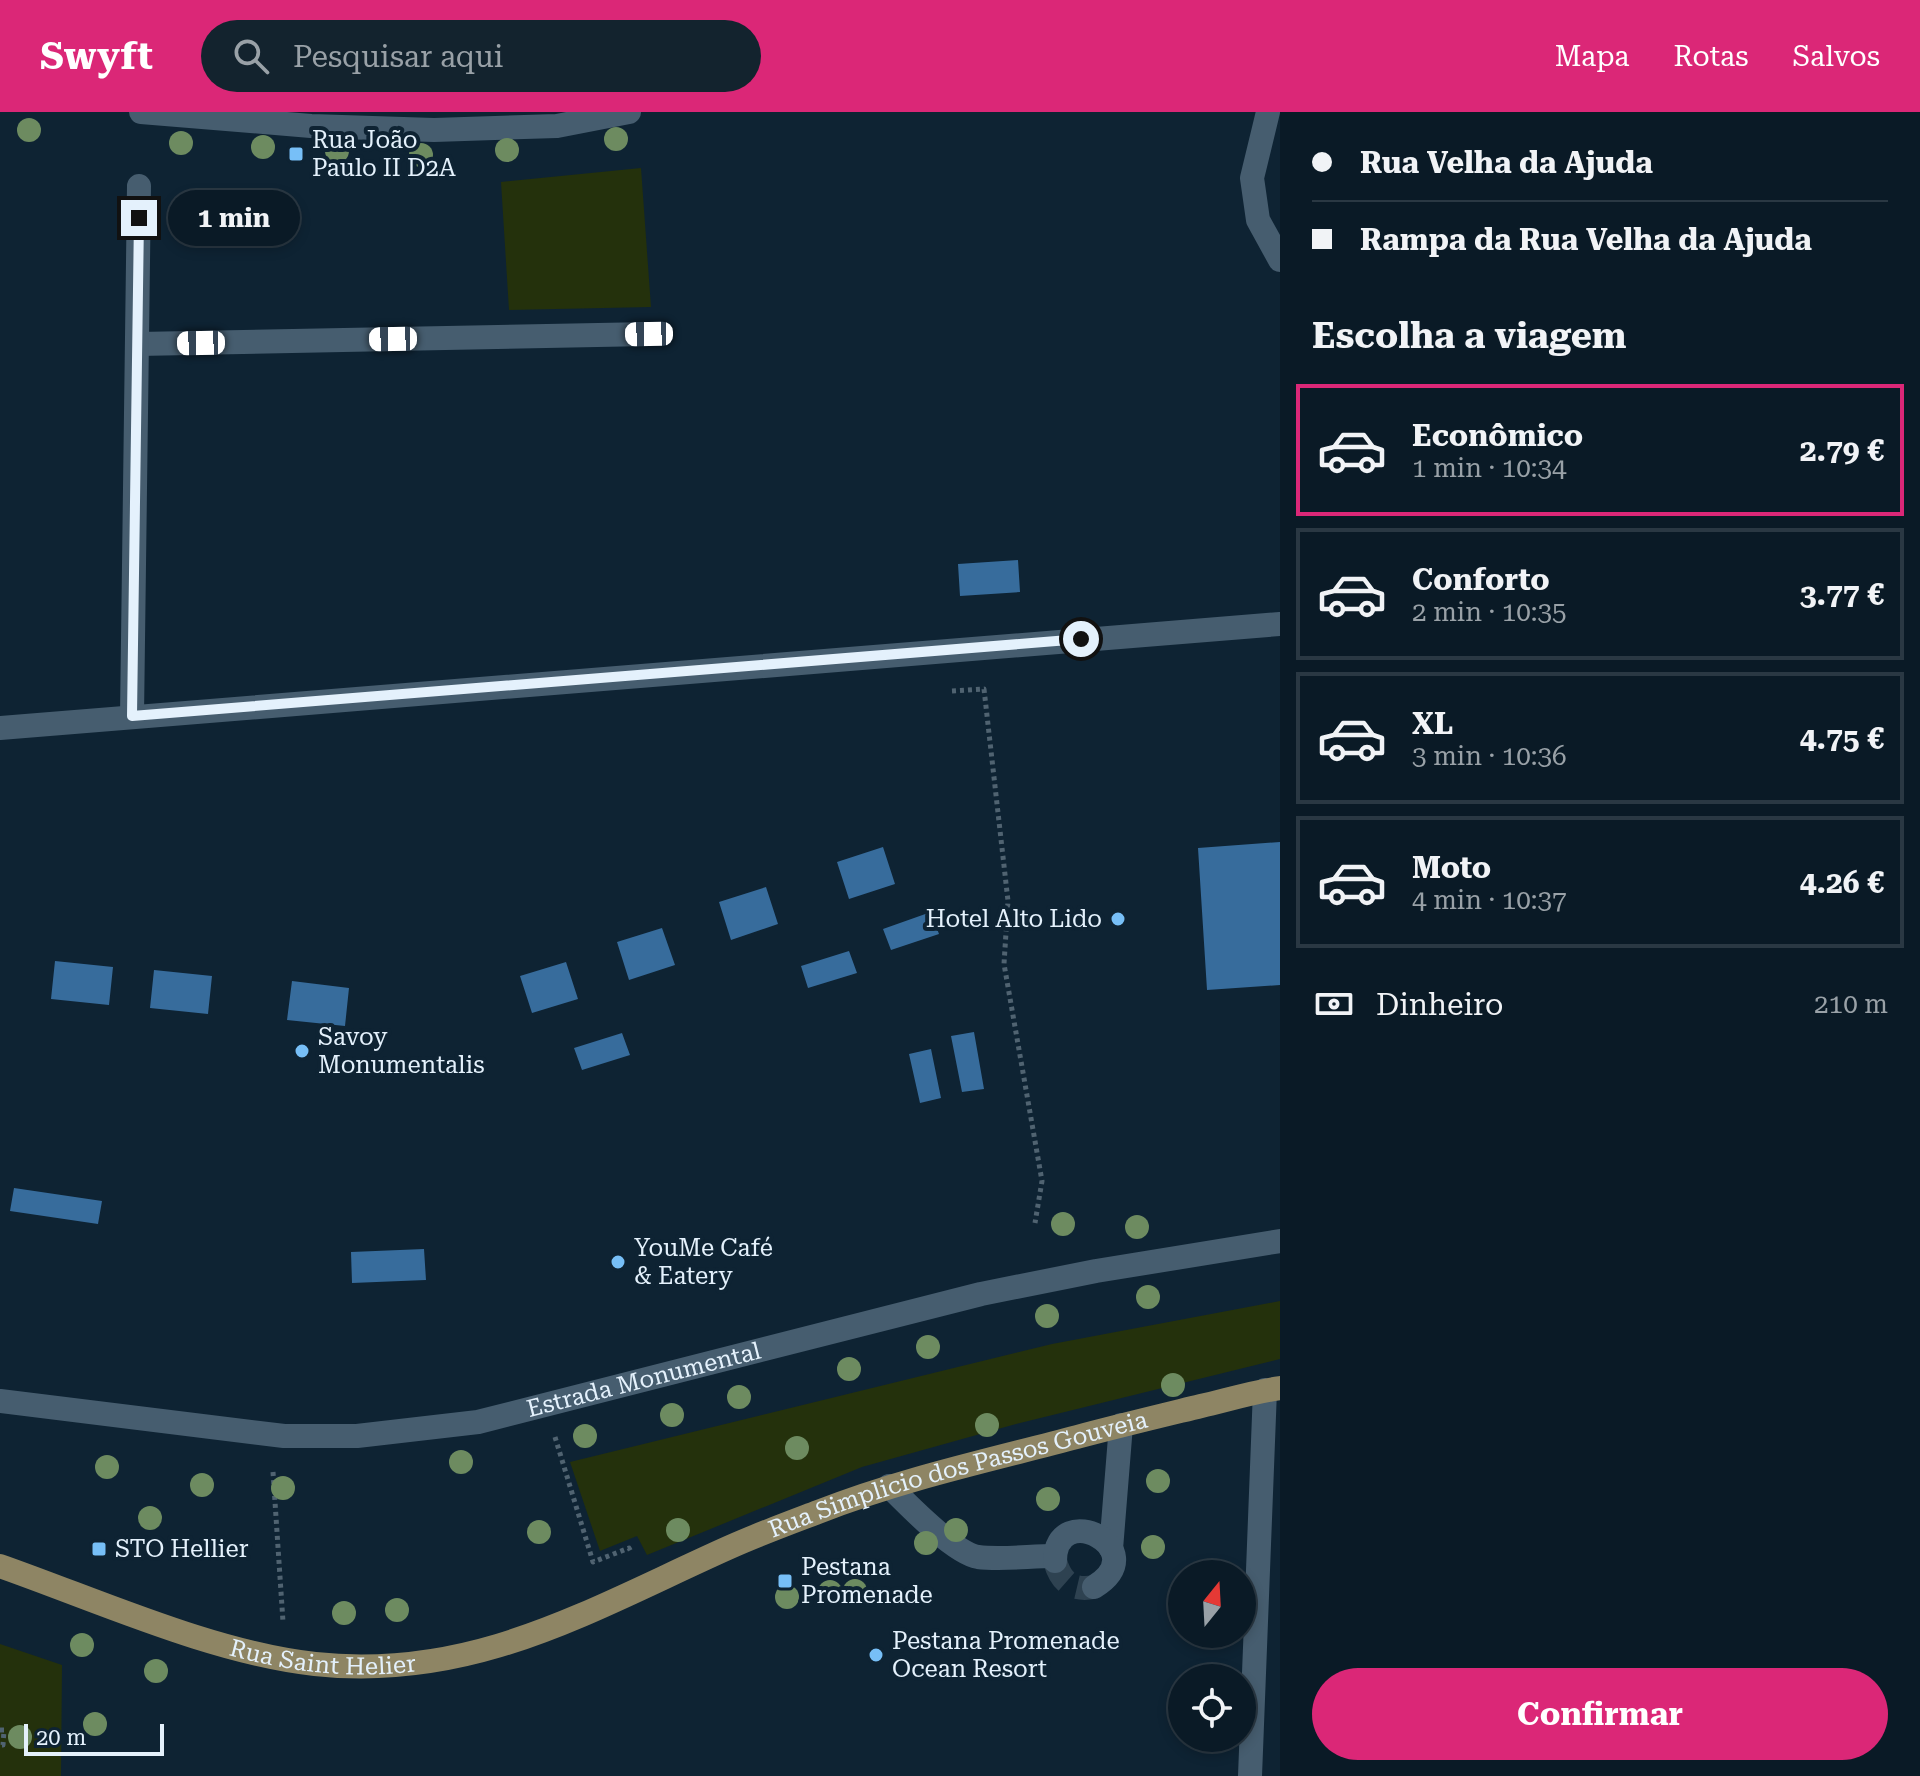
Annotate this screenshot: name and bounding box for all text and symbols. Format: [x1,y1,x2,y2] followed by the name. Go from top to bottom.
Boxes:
[201,20,761,92] search box
[40,34,153,78] text: Swyft
[229,34,273,78] icon: search
[293,39,503,74] text: Pesquisar aqui
[1555,40,1629,73] text: Mapa
[1673,40,1748,73] text: Rotas
[1792,40,1880,73] text: Salvos
[312,126,456,182] place label: Rua João Paulo II D2A
[287,145,305,163] marker: Rua João Paulo II D2A
[1360,145,1653,180] text: Rua Velha da Ajuda
[167,190,299,246] callout: 1 min
[121,200,157,236] route end
[198,203,270,233] text: 1 min
[1360,222,1812,257] text: Rampa da Rua Velha da Ajuda
[1312,315,1627,357] text: Escolha a viagem
[625,322,673,346] car
[369,327,417,351] car
[177,331,225,355] car
[1316,414,1388,486] icon: car
[1412,418,1583,453] text: Econômico
[1800,433,1884,468] text: 2.79 €
[1412,453,1567,483] text: 1 min · 10:34
[1316,558,1388,630] icon: car
[1412,562,1550,597] text: Conforto
[1800,577,1884,612] text: 3.77 €
[1412,597,1567,627] text: 2 min · 10:35
[1063,621,1099,657] route start
[1316,702,1388,774] icon: car
[1412,706,1453,741] text: XL
[1800,721,1884,756] text: 4.75 €
[1412,741,1567,771] text: 3 min · 10:36
[1316,846,1388,918] icon: car
[1412,850,1491,885] text: Moto
[1800,865,1884,900] text: 4.26 €
[1412,885,1567,915] text: 4 min · 10:37
[926,905,1102,933] place label: Hotel Alto Lido
[1109,910,1127,928] marker: Hotel Alto Lido
[1312,982,1356,1026] icon: cash
[1376,987,1504,1022] text: Dinheiro
[1814,989,1888,1019] text: 210 m
[318,1023,485,1079] place label: Savoy Monumentalis
[293,1042,311,1060] marker: Savoy Monumentalis
[634,1234,773,1290] place label: YouMe Café & Eatery
[609,1253,627,1271] marker: YouMe Café & Eatery
[524,1337,764,1423] street label: Estrada Monumental
[765,1406,1150,1544] street label: Rua Simplicio dos Passos Gouveia
[115,1535,249,1563] place label: STO Hellier
[90,1540,108,1558] marker: STO Hellier
[801,1553,933,1609] place label: Pestana Promenade
[1168,1560,1256,1648] north arrow
[1168,1560,1256,1752] map controls
[776,1572,794,1590] marker: Pestana Promenade
[892,1627,1120,1683] place label: Pestana Promenade Ocean Resort
[227,1634,418,1681] street label: Rua Saint Helier
[867,1646,885,1664] marker: Pestana Promenade Ocean Resort
[1168,1664,1256,1752] button: locate
[1312,1668,1888,1760] button: Confirmar
[24,1720,164,1756] scale bar
[36,1725,86,1750] text: 20 m

